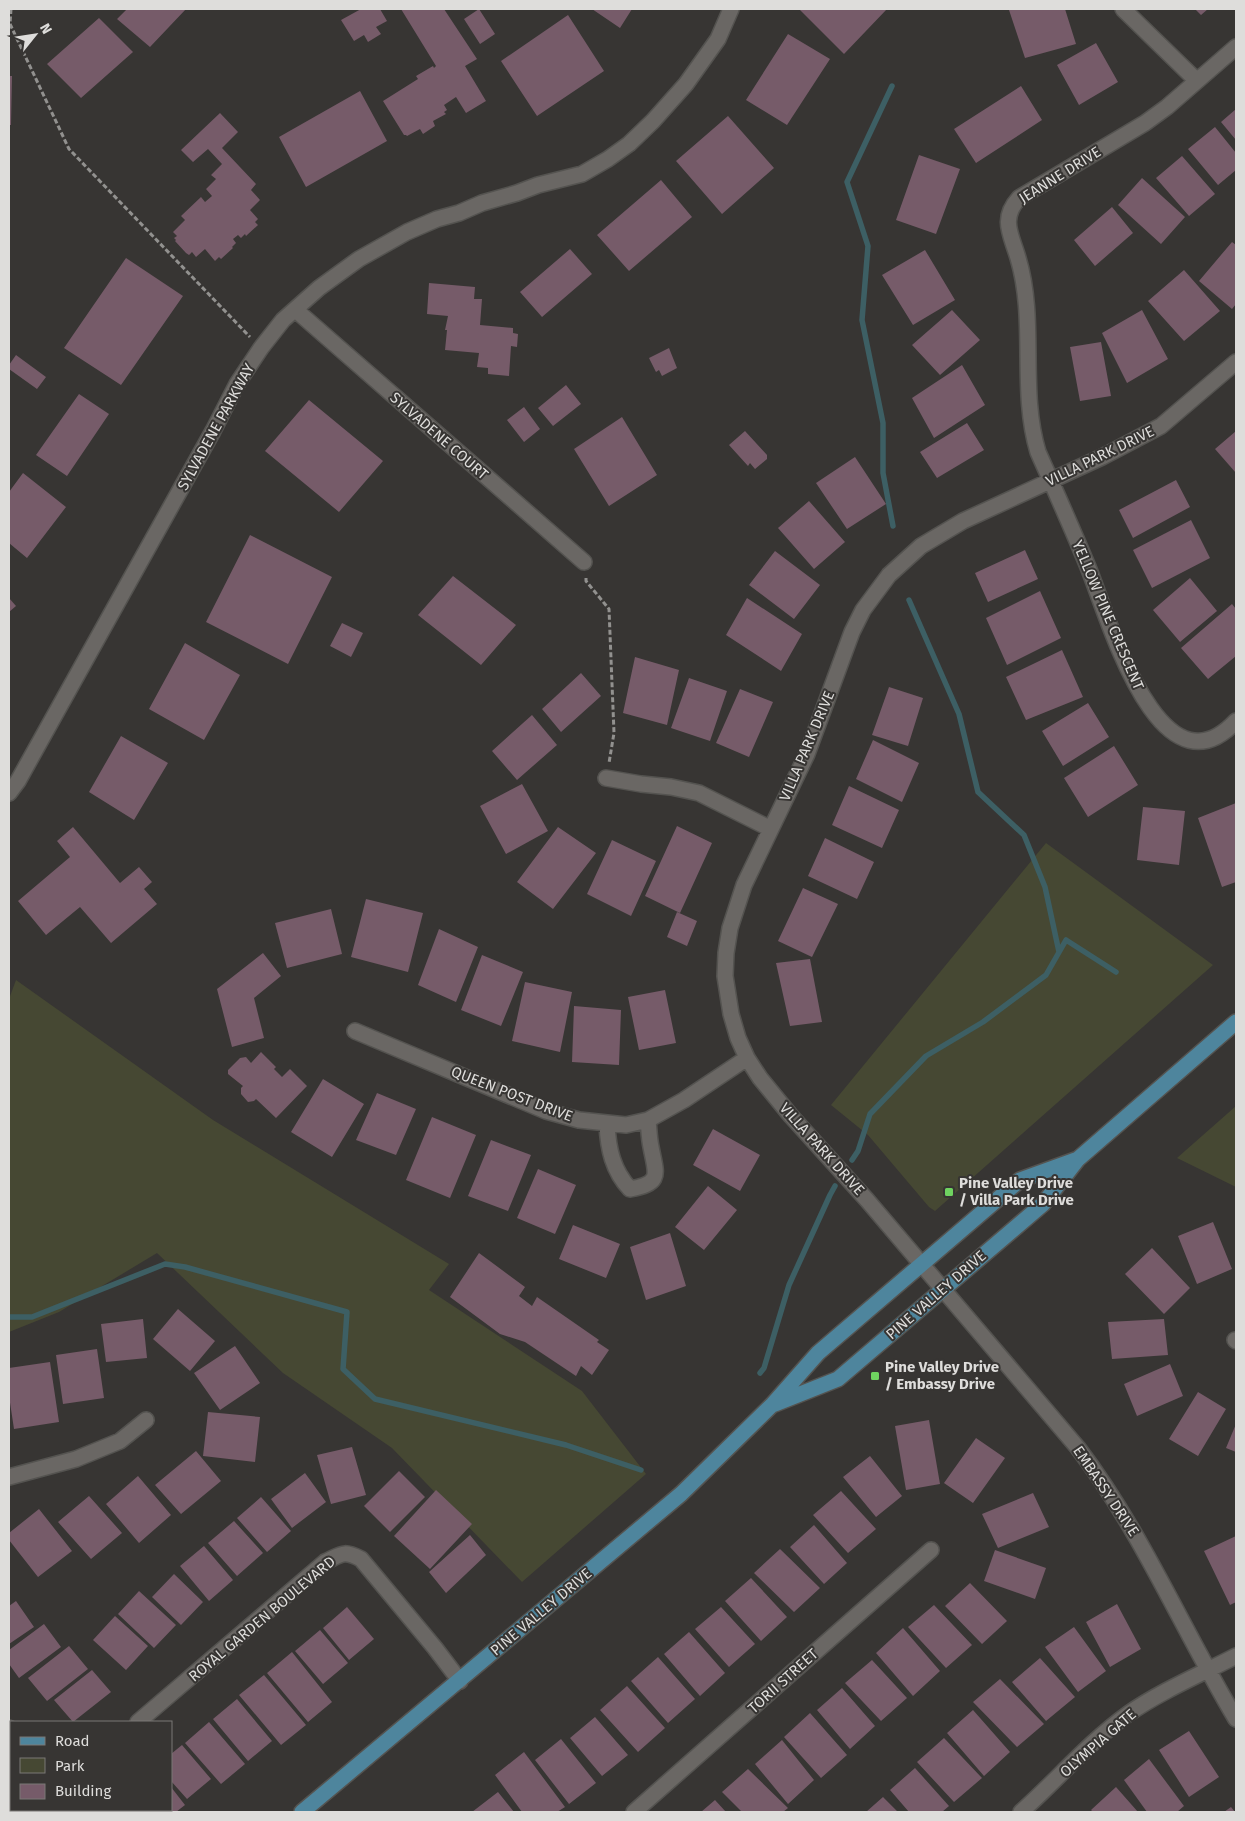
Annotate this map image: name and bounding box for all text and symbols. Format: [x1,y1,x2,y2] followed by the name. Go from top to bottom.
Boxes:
[10,10,60,60] north arrow
[36,20,56,37] text: N
[1016,143,1104,207] street label: JEANNE DRIVE
[174,360,259,493] street label: SYLVADENE PARKWAY
[386,389,492,484] street label: SYLVADENE COURT
[1043,422,1157,490] street label: VILLA PARK DRIVE
[1068,538,1148,693] street label: YELLOW PINE CRESCENT
[776,688,838,804] street label: VILLA PARK DRIVE
[449,1063,575,1125] street label: QUEEN POST DRIVE
[776,1099,868,1199] street label: VILLA PARK DRIVE
[959,1174,1074,1209] place label: Pine Valley Drive / Villa Park Drive
[943,1186,955,1198] marker: Pine Valley Drive / Villa Park Drive
[882,1247,990,1343] street label: PINE VALLEY DRIVE
[885,1358,999,1393] place label: Pine Valley Drive / Embassy Drive
[869,1370,881,1382] marker: Pine Valley Drive / Embassy Drive
[1069,1442,1143,1540] street label: EMBASSY DRIVE
[185,1552,339,1686] street label: ROYAL GARDEN BOULEVARD
[487,1564,595,1660] street label: PINE VALLEY DRIVE
[744,1645,822,1717] street label: TORII STREET
[1056,1705,1140,1781] street label: OLYMPIA GATE
[10,1721,172,1811] legend
[55,1732,90,1750] text: Road
[55,1757,85,1775] text: Park
[55,1782,111,1800] text: Building

